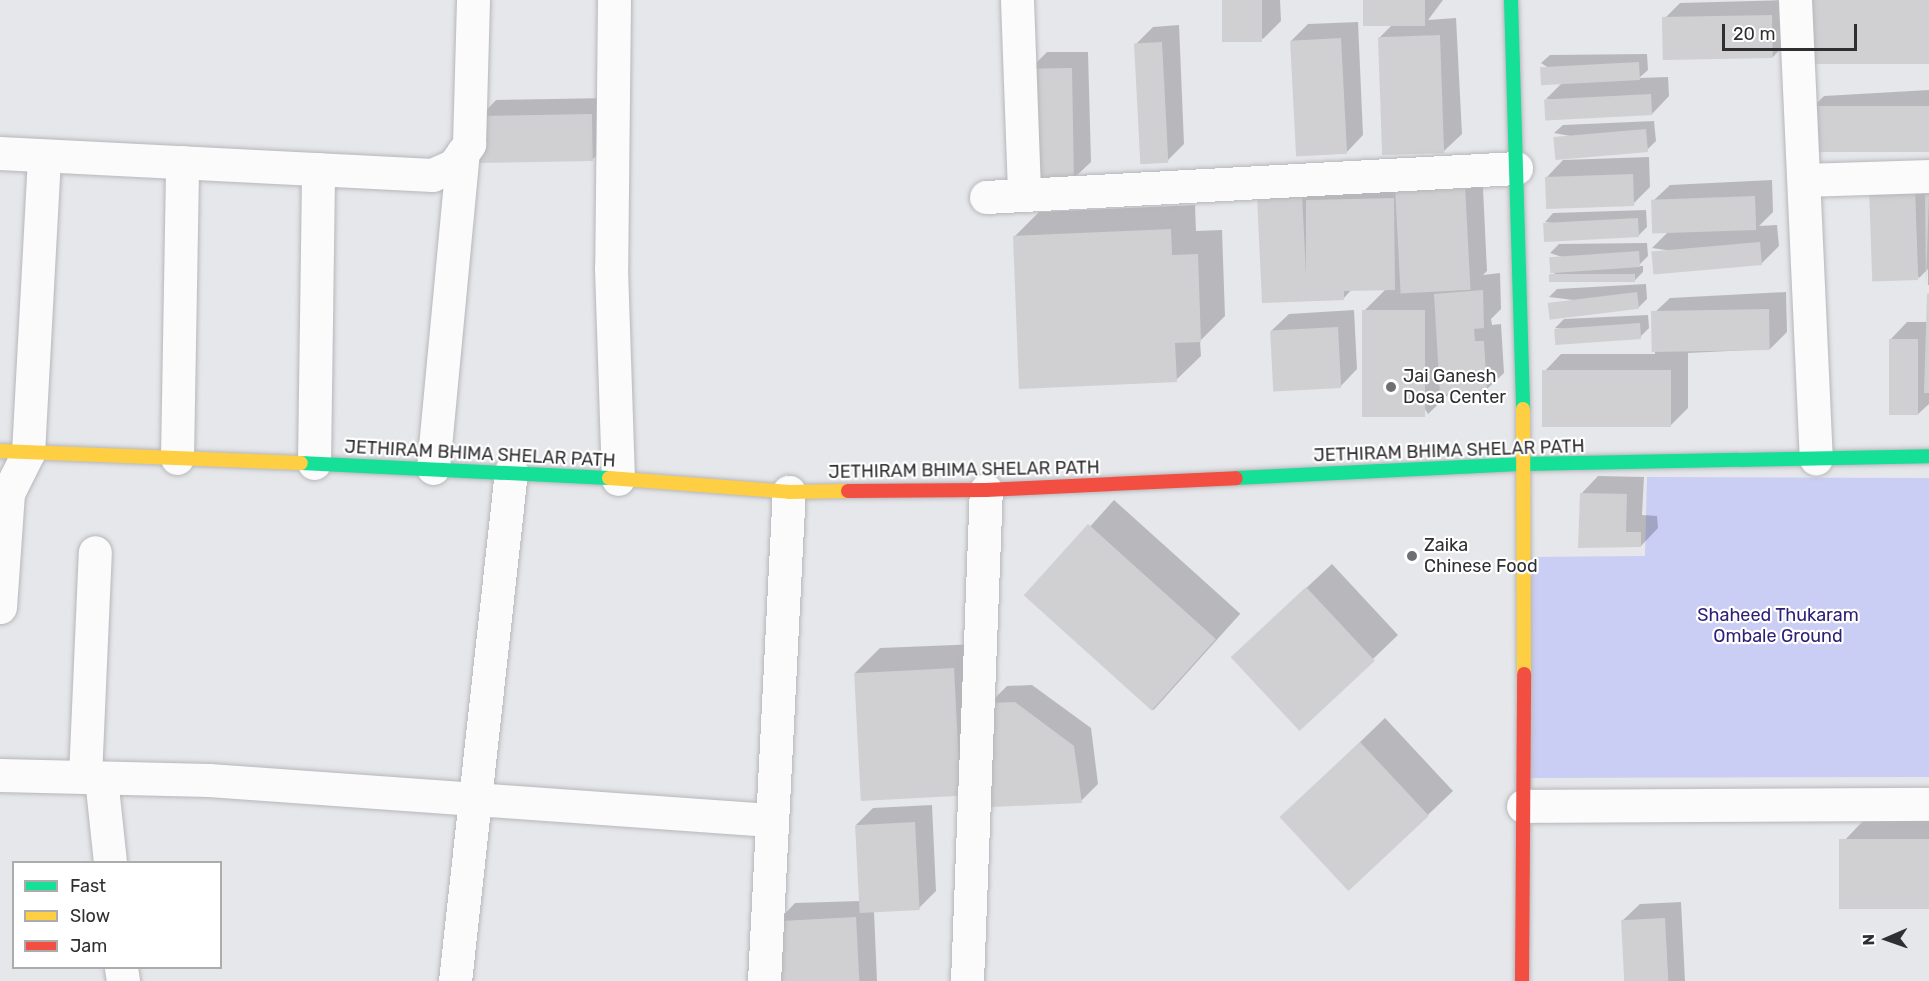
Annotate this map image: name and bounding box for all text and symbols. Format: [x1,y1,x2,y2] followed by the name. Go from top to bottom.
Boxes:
[1725,12,1860,50] scale bar
[1733,23,1775,45] text: 20 m
[1403,366,1506,409] place label: Jai Ganesh Dosa Center
[1384,380,1398,394] marker: Jai Ganesh Dosa Center
[1313,435,1585,467] street label: JETHIRAM BHIMA SHELAR PATH
[344,436,616,472] street label: JETHIRAM BHIMA SHELAR PATH
[828,457,1100,483] street label: JETHIRAM BHIMA SHELAR PATH
[1424,535,1538,578] place label: Zaika Chinese Food
[1405,549,1419,563] marker: Zaika Chinese Food
[1697,605,1859,648] park label: Shaheed Thukaram Ombale Ground
[12,861,222,969] legend
[70,875,106,897] text: Fast
[70,905,110,927] text: Slow
[1857,909,1917,969] north arrow
[1859,934,1878,946] text: N
[70,935,107,957] text: Jam

